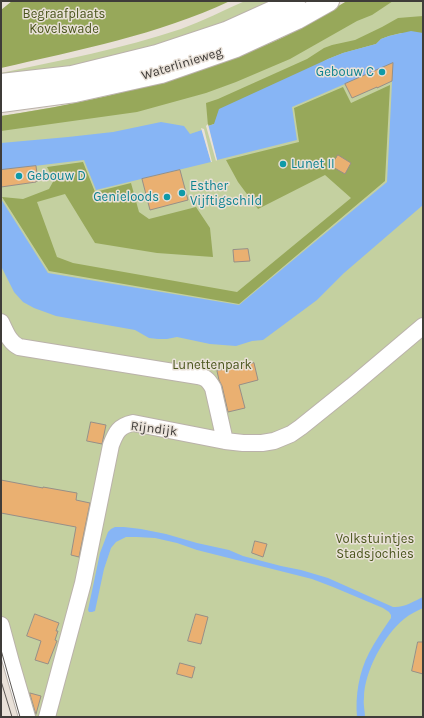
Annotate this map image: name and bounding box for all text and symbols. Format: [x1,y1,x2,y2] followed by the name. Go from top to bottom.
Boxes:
[23,6,105,37] park label: Begraafplaats Kovelswade
[140,44,224,84] street label: Waterlinieweg
[316,64,374,80] place label: Gebouw C
[377,67,387,77] marker: Gebouw C
[291,156,335,172] place label: Lunet II
[278,159,288,169] marker: Lunet II
[27,168,86,184] place label: Gebouw D
[14,171,24,181] marker: Gebouw D
[190,178,262,209] place label: Esther Vijftigschild
[177,188,187,198] marker: Esther Vijftigschild
[93,189,159,205] place label: Genieloods
[162,192,172,202] marker: Genieloods
[172,357,252,373] park label: Lunettenpark
[130,418,178,440] street label: Rijndijk
[336,531,414,562] park label: Volkstuintjes Stadsjochies

